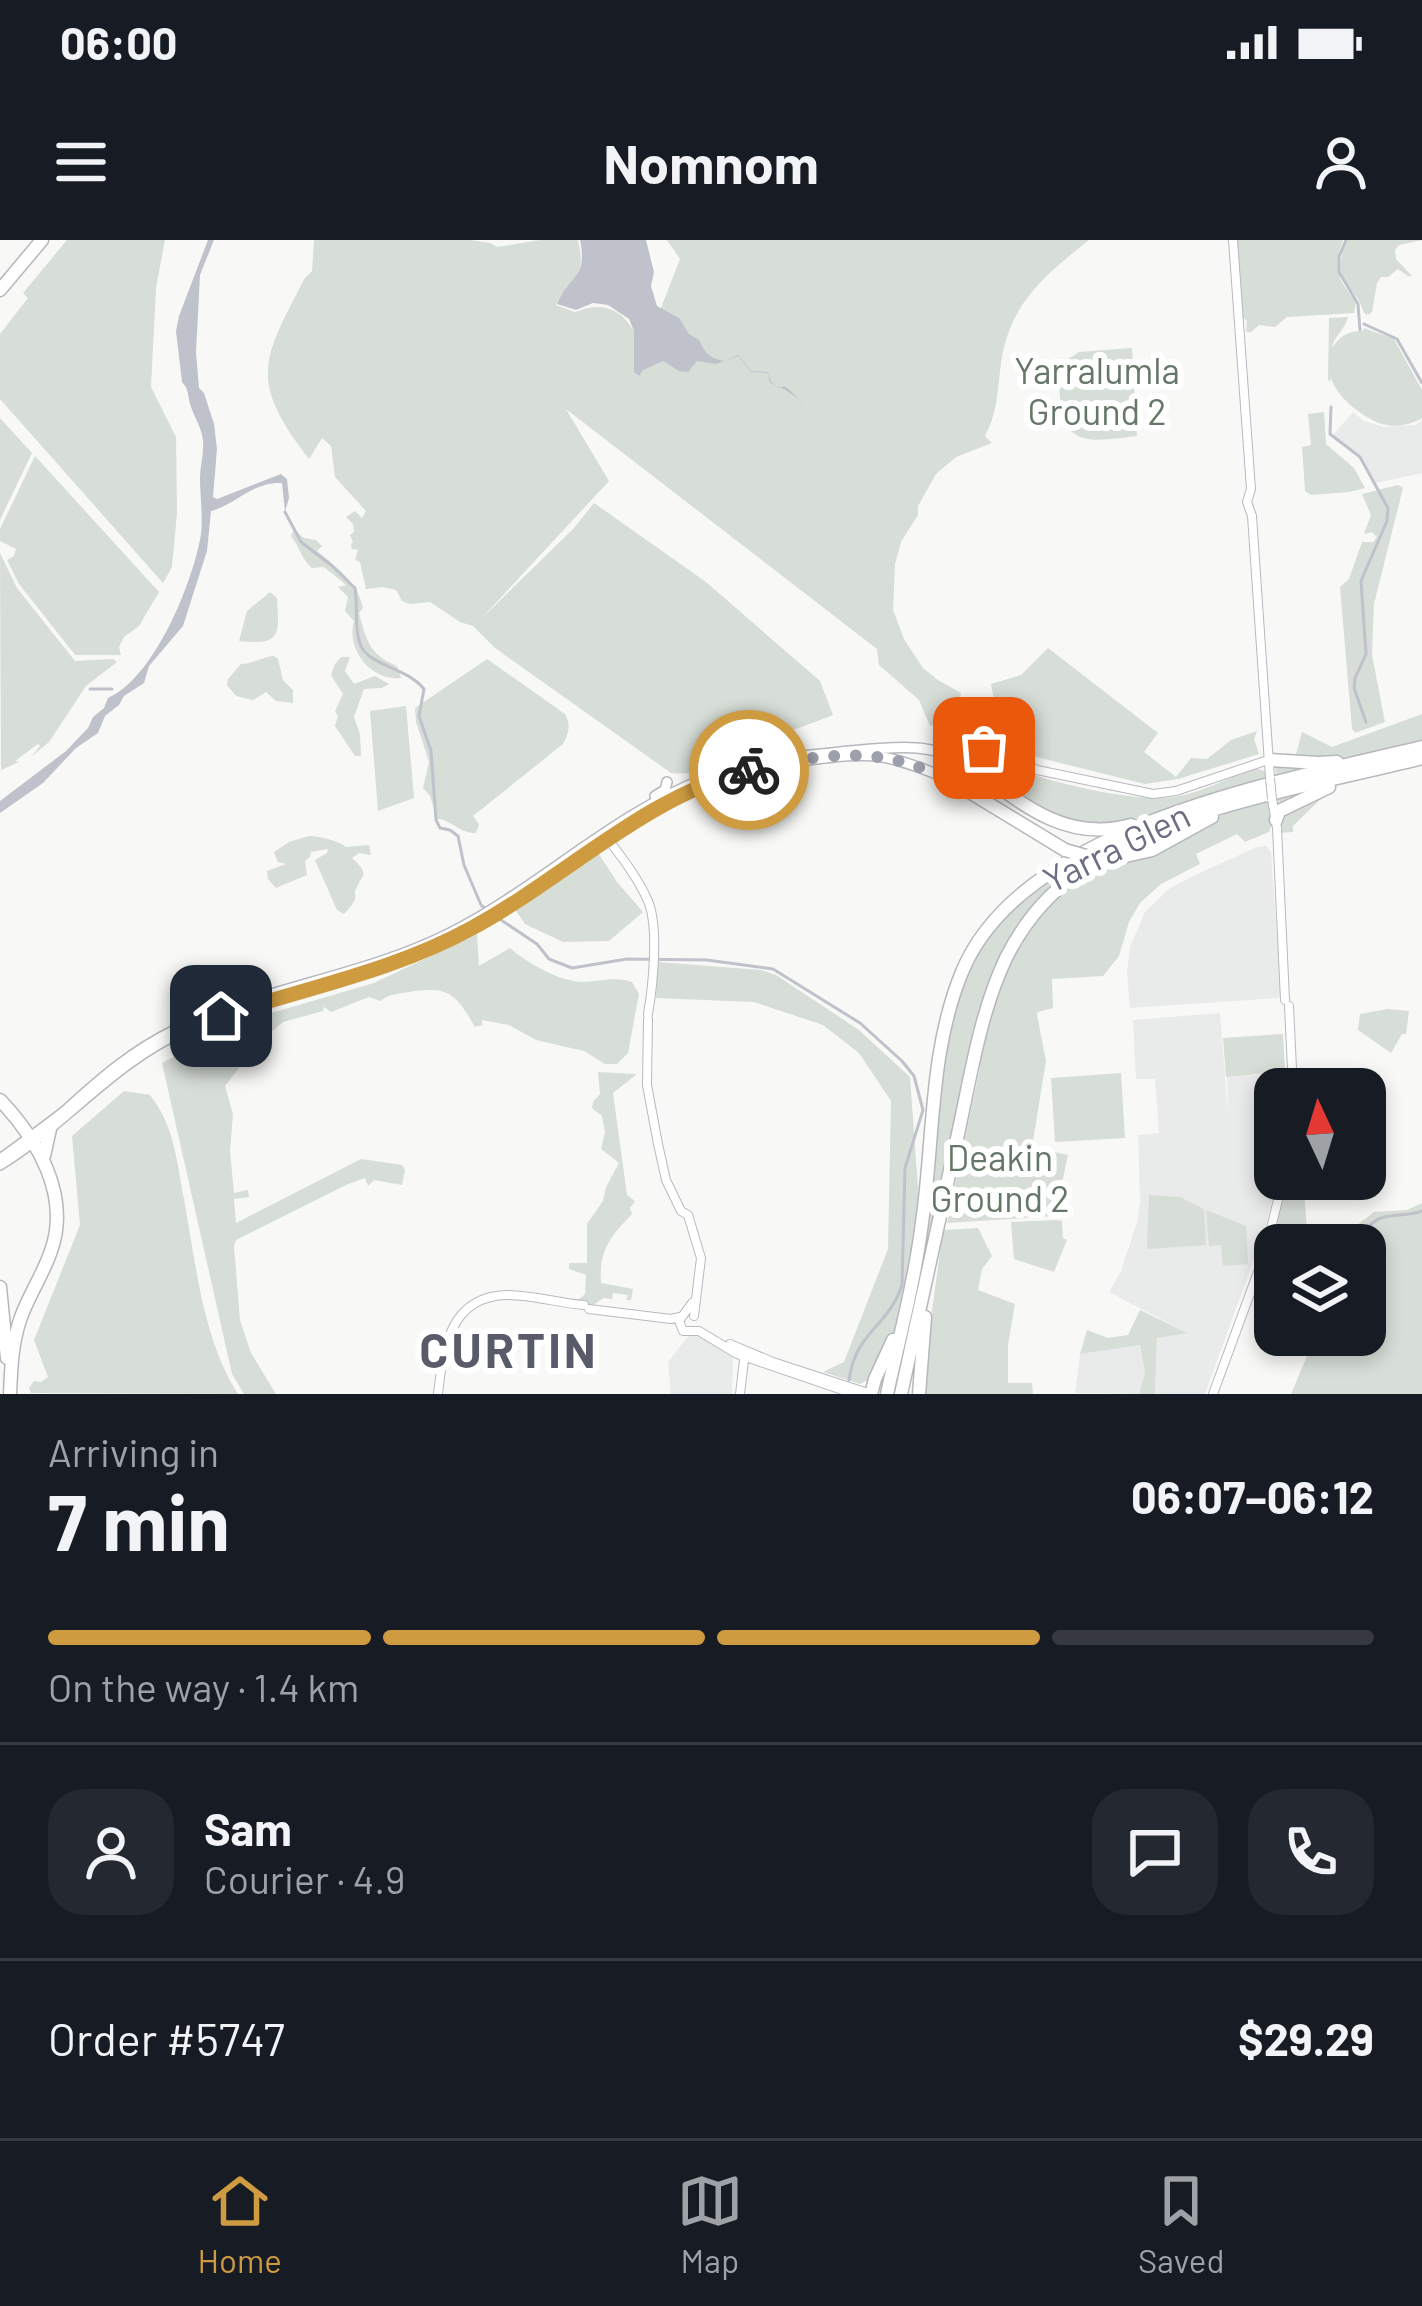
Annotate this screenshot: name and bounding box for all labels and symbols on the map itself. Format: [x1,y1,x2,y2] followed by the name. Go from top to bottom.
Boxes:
[1014,348,1180,432] park label: Yarralumla Ground 2
[933,697,1035,799] pin
[689,710,809,830] courier
[1036,792,1196,900] street label: Yarra Glen
[170,965,272,1067] pin
[1254,1068,1386,1200] north arrow
[930,1135,1070,1219] park label: Deakin Ground 2
[419,1320,599,1378] district label: CURTIN

